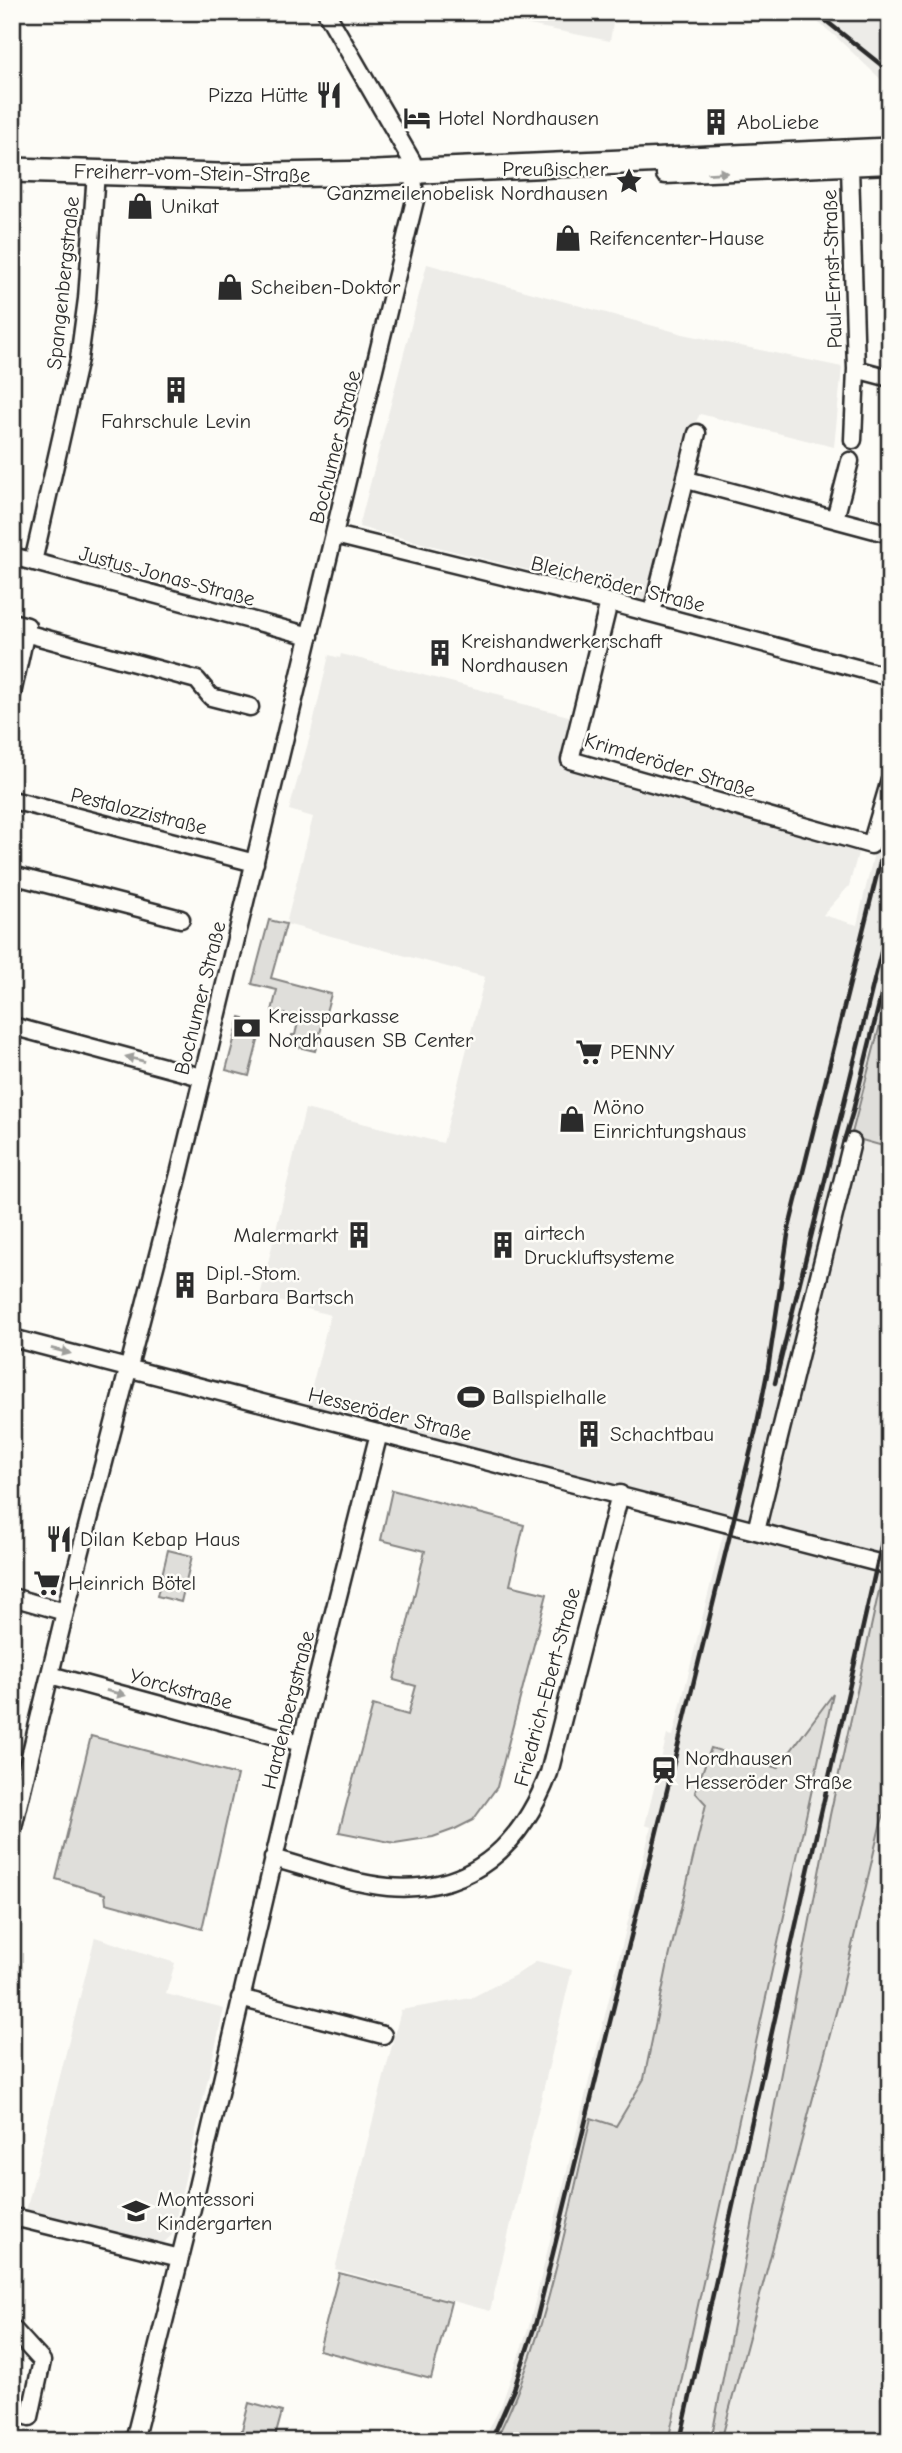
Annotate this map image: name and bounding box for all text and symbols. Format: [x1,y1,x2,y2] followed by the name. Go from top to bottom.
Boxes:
[314,80,344,110] restaurant icon: Pizza Hütte
[208,83,308,107] place label: Pizza Hütte
[402,103,432,133] hotel icon: Hotel Nordhausen
[438,106,599,130] place label: Hotel Nordhausen
[701,107,731,137] building icon: AboLiebe
[737,110,819,134] place label: AboLiebe
[326,157,609,205] place label: Preußischer Ganzmeilenobelisk Nordhausen
[73,159,311,187] street label: Freiherr-vom-Stein-Straße
[614,166,644,196] place icon: Preußischer Ganzmeilenobelisk Nordhausen
[707,167,729,178] one-way arrow
[817,189,847,349] street label: Paul-Ernst-Straße
[125,191,155,221] shop icon: Unikat
[161,194,219,218] place label: Unikat
[42,195,84,371] street label: Spangenbergstraße
[553,223,583,253] shop icon: Reifencenter-Hause
[589,226,764,250] place label: Reifencenter-Hause
[215,272,245,302] shop icon: Scheiben-Doktor
[251,275,401,299] place label: Scheiben-Doktor
[304,368,366,526] street label: Bochumer Straße
[161,375,191,405] building icon: Fahrschule Levin
[101,409,251,433] place label: Fahrschule Levin
[76,541,258,611] street label: Justus-Jonas-Straße
[528,551,708,617] street label: Bleicheröder Straße
[461,629,663,677] place label: Kreishandwerkerschaft Nordhausen
[425,638,455,668] building icon: Kreishandwerkerschaft Nordhausen
[582,728,758,802] street label: Krimderöder Straße
[68,782,210,840] street label: Pestalozzistraße
[169,919,231,1077] street label: Bochumer Straße
[268,1004,474,1052] place label: Kreissparkasse Nordhausen SB Center
[232,1013,262,1043] bank icon: Kreissparkasse Nordhausen SB Center
[574,1037,604,1067] supermarket icon: PENNY
[610,1040,675,1064] place label: PENNY
[124,1053,146,1064] one-way arrow
[593,1095,746,1143] place label: Möno Einrichtungshaus
[557,1104,587,1134] shop icon: Möno Einrichtungshaus
[344,1220,374,1250] building icon: Malermarkt
[524,1221,674,1269] place label: airtech Druckluftsysteme
[233,1223,339,1247] place label: Malermarkt
[488,1230,518,1260] building icon: airtech Druckluftsysteme
[206,1261,354,1309] place label: Dipl.-Stom. Barbara Bartsch
[170,1270,200,1300] building icon: Dipl.-Stom. Barbara Bartsch
[50,1346,72,1357] one-way arrow
[306,1382,474,1446] street label: Hesseröder Straße
[456,1382,486,1412] sports icon: Ballspielhalle
[492,1385,607,1409] place label: Ballspielhalle
[574,1419,604,1449] building icon: Schachtbau
[610,1422,714,1446] place label: Schachtbau
[44,1524,74,1554] restaurant icon: Dilan Kebap Haus
[80,1527,240,1551] place label: Dilan Kebap Haus
[32,1568,62,1598] supermarket icon: Heinrich Bötel
[68,1571,196,1595] place label: Heinrich Bötel
[509,1585,585,1789] street label: Friedrich-Ebert-Straße
[257,1628,319,1792] street label: Hardenbergstraße
[127,1664,235,1714] street label: Yorckstraße
[106,1688,127,1698] one-way arrow
[685,1746,852,1794] place label: Nordhausen Hesseröder Straße
[649,1755,679,1785] station icon: Nordhausen Hesseröder Straße
[157,2187,272,2235] place label: Montessori Kindergarten
[121,2196,151,2226] school or university icon: Montessori Kindergarten

